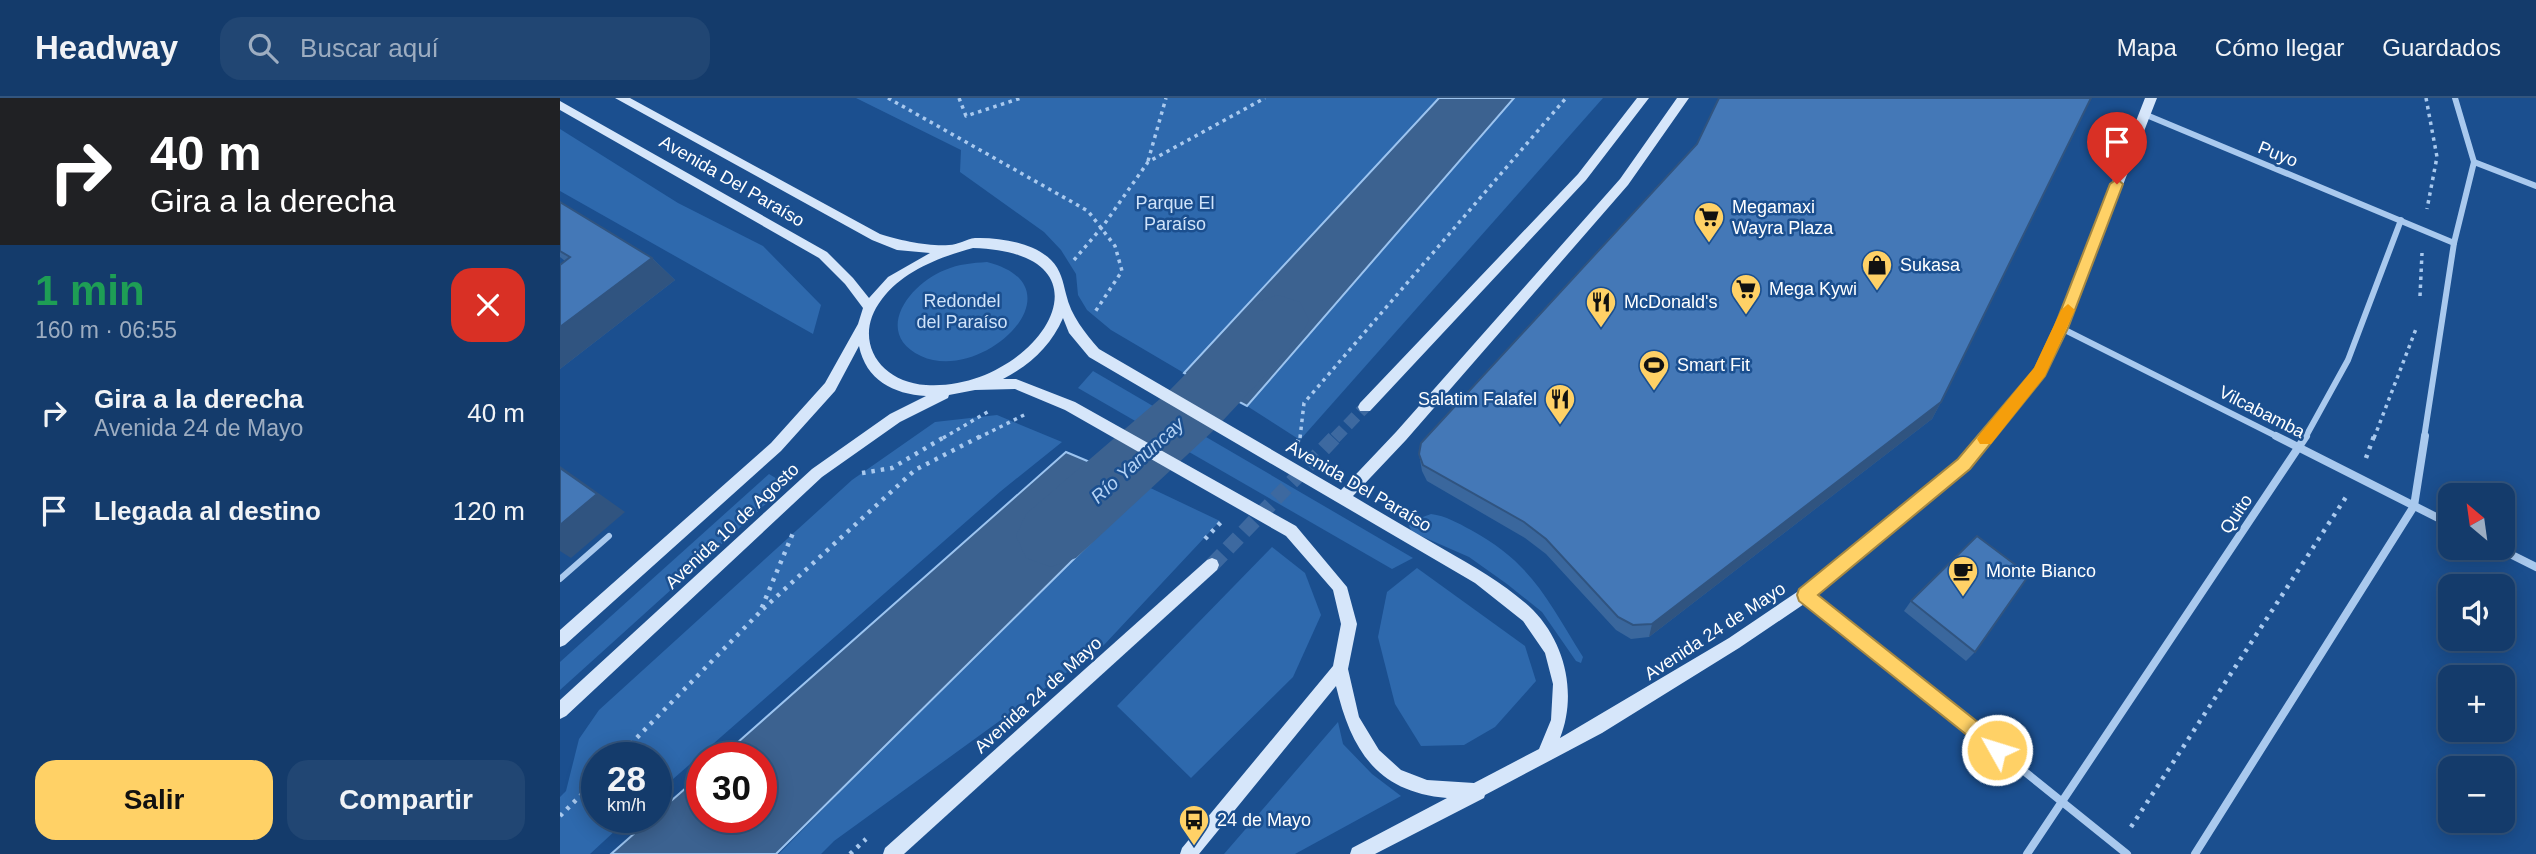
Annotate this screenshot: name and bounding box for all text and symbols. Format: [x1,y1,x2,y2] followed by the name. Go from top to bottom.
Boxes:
[220,17,710,80] search box
[35,29,178,66] text: Headway
[244,29,282,67] icon: search
[300,33,439,63] text: Buscar aquí
[2117,34,2177,61] text: Mapa
[2215,34,2344,61] text: Cómo llegar
[2382,34,2501,61] text: Guardados
[2087,112,2147,184] pin
[2098,123,2136,161] icon: arrive
[35,126,126,217] icon: right
[150,126,262,180] text: 40 m
[656,131,808,231] street label: Avenida Del Paraíso
[2255,137,2301,171] street label: Puyo
[150,183,395,219] text: Gira a la derecha
[1135,193,1215,234] park label: Parque El Paraíso
[1732,197,1834,238] place label: Megamaxi Wayra Plaza
[1692,200,1726,244] supermarket icon: Megamaxi Wayra Plaza
[1860,248,1894,292] shop icon: Sukasa
[1900,255,1961,275] place label: Sukasa
[35,267,145,314] text: 1 min
[451,268,525,342] button: close
[1729,272,1763,316] supermarket icon: Mega Kywi
[1769,279,1857,299] place label: Mega Kywi
[1584,285,1618,329] restaurant icon: McDonald's
[916,291,1008,332] park label: Redondel del Paraíso
[1624,292,1717,312] place label: McDonald's
[35,317,177,343] text: 160 m · 06:55
[1637,348,1671,392] sports icon: Smart Fit
[1677,355,1750,375] place label: Smart Fit
[1543,382,1577,426] restaurant icon: Salatim Falafel
[2216,382,2309,443] street label: Vilcabamba
[94,384,304,414] text: Gira a la derecha
[1418,389,1537,409] place label: Salatim Falafel
[35,394,73,432] icon: right
[467,398,525,428] text: 40 m
[1087,412,1189,508] water label: Río Yanuncay
[94,415,303,441] text: Avenida 24 de Mayo
[1283,436,1435,536] street label: Avenida Del Paraíso
[661,459,803,593] street label: Avenida 10 de Agosto
[2438,483,2515,560] north arrow
[2438,483,2515,833] map controls
[2216,491,2256,537] street label: Quito
[35,492,73,530] icon: arrive
[94,496,321,526] text: Llegada al destino
[453,496,525,526] text: 120 m
[1946,554,1980,598] cafe icon: Monte Bianco
[1986,561,2096,581] place label: Monte Bianco
[2438,574,2515,651] button: sound
[1641,578,1789,684] street label: Avenida 24 de Mayo
[970,633,1106,757] street label: Avenida 24 de Mayo
[2438,665,2515,742] button: +
[1960,713,2034,787] position arrow
[686,742,777,833] speed limit sign: 30
[2438,756,2515,833] button: −
[607,759,646,798] text: 28
[35,760,273,840] button: Salir
[287,760,525,840] button: Compartir
[607,795,646,815] text: km/h
[1177,803,1211,847] bus stop icon: 24 de Mayo
[1217,810,1311,830] place label: 24 de Mayo

